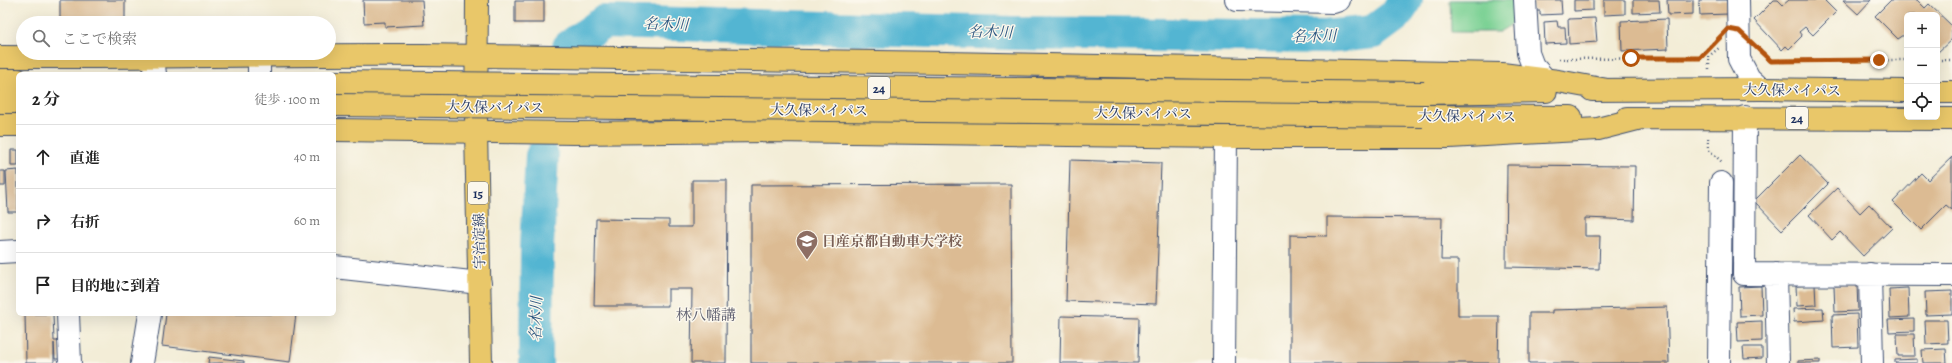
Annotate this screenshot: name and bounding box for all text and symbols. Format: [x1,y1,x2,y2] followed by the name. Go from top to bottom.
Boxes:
[1904,12,1940,120] map controls
[1904,12,1940,48] button: +
[643,13,691,35] water label: 名木川
[16,16,336,60] search box
[967,22,1015,42] water label: 名木川
[1291,26,1339,46] water label: 名木川
[30,27,52,49] icon: search
[62,29,137,49] text: ここで検索
[1904,48,1940,84] button: −
[1622,49,1640,67] route start
[1870,51,1888,69] route end
[868,77,890,99] road number: 24
[1743,80,1841,101] street label: 大久保バイパス
[1904,84,1940,120] button: locate
[32,88,60,111] text: 2 分
[255,91,320,108] text: 徒歩 · 100 m
[446,97,544,118] street label: 大久保バイパス
[770,100,868,121] street label: 大久保バイパス
[1094,103,1192,124] street label: 大久保バイパス
[1418,106,1516,127] street label: 大久保バイパス
[1786,107,1808,129] road number: 24
[32,146,54,168] icon: ahead
[70,148,100,168] text: 直進
[294,148,320,165] text: 40 m
[468,182,488,204] road number: 15
[32,210,54,232] icon: right
[70,212,100,232] text: 右折
[294,212,320,229] text: 60 m
[470,213,489,269] street label: 宇治淀線
[794,228,820,261] school or university icon: 日産京都自動車大学校
[822,232,962,251] place label: 日産京都自動車大学校
[32,274,54,296] icon: arrive
[70,276,160,296] text: 目的地に到着
[526,294,546,342] water label: 名木川
[676,305,736,325] district label: 林八幡講

